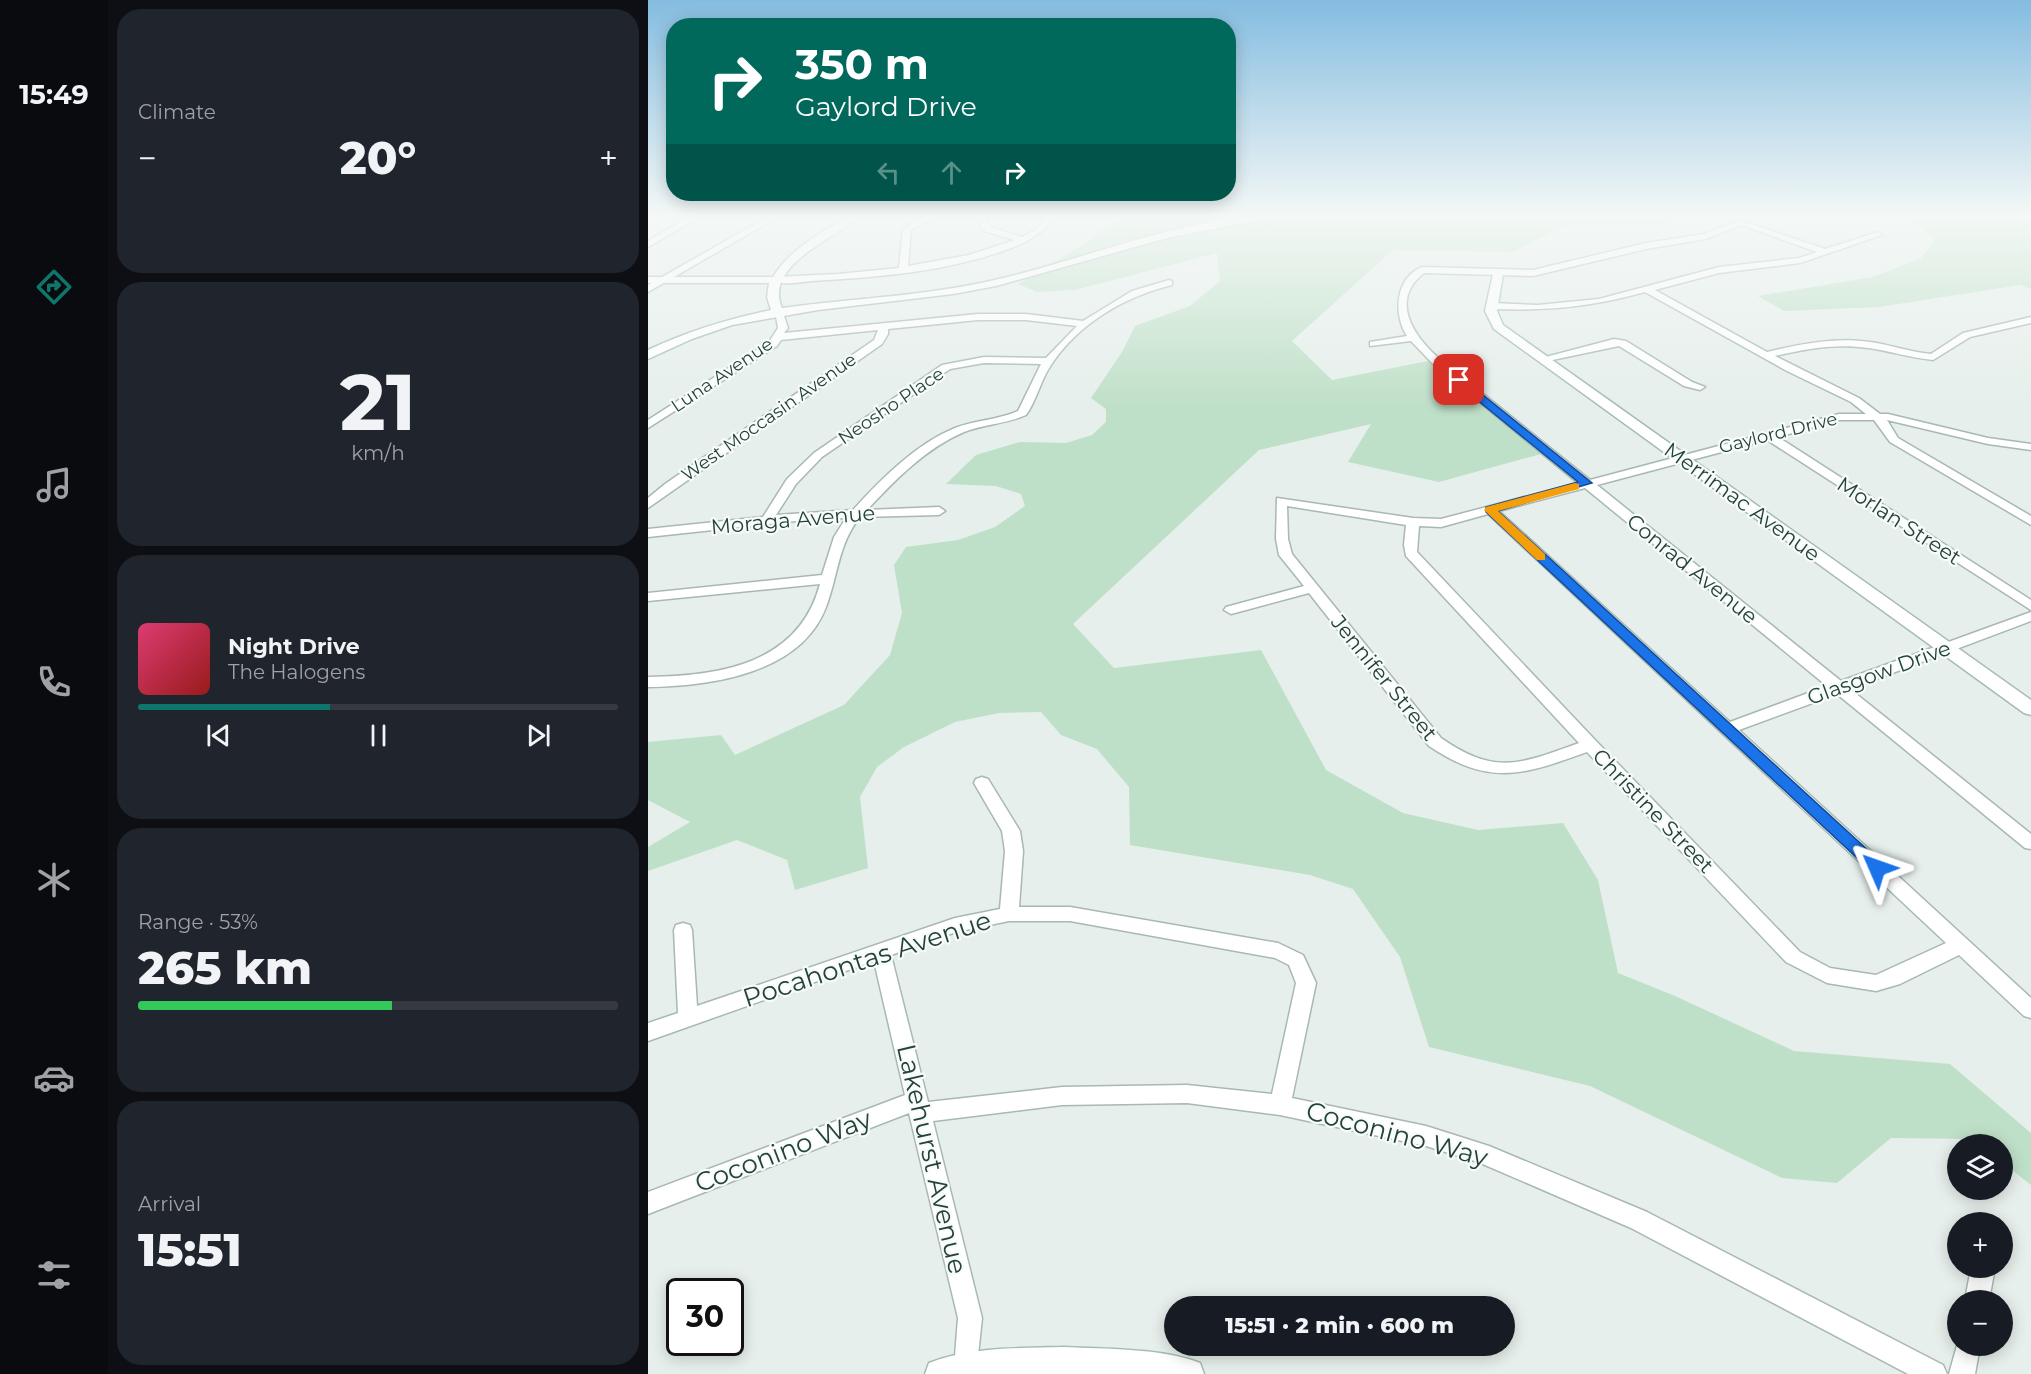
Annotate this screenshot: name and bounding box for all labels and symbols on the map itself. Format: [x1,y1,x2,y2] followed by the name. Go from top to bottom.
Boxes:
[667,333,777,417] street label: Luna Avenue
[677,348,861,486] street label: West Moccasin Avenue
[1433,354,1484,405] pin
[834,362,948,450] street label: Neosho Place
[1717,408,1840,458] street label: Gaylord Drive
[1660,437,1825,566] street label: Merrimac Avenue
[1833,471,1966,570] street label: Morlan Street
[710,500,876,539] street label: Moraga Avenue
[1622,508,1763,629] street label: Conrad Avenue
[1325,609,1443,746] street label: Jennifer Street
[1804,635,1954,710] street label: Glasgow Drive
[1588,743,1719,878] street label: Christine Street
[1845,836,1909,900] position arrow
[739,904,995,1014] street label: Pocahontas Avenue
[890,1041,974,1277] street label: Lakehurst Avenue
[1303,1094,1492,1174] street label: Coconino Way
[690,1102,877,1199] street label: Coconino Way
[666,1278,744,1356] speed limit sign: 30

